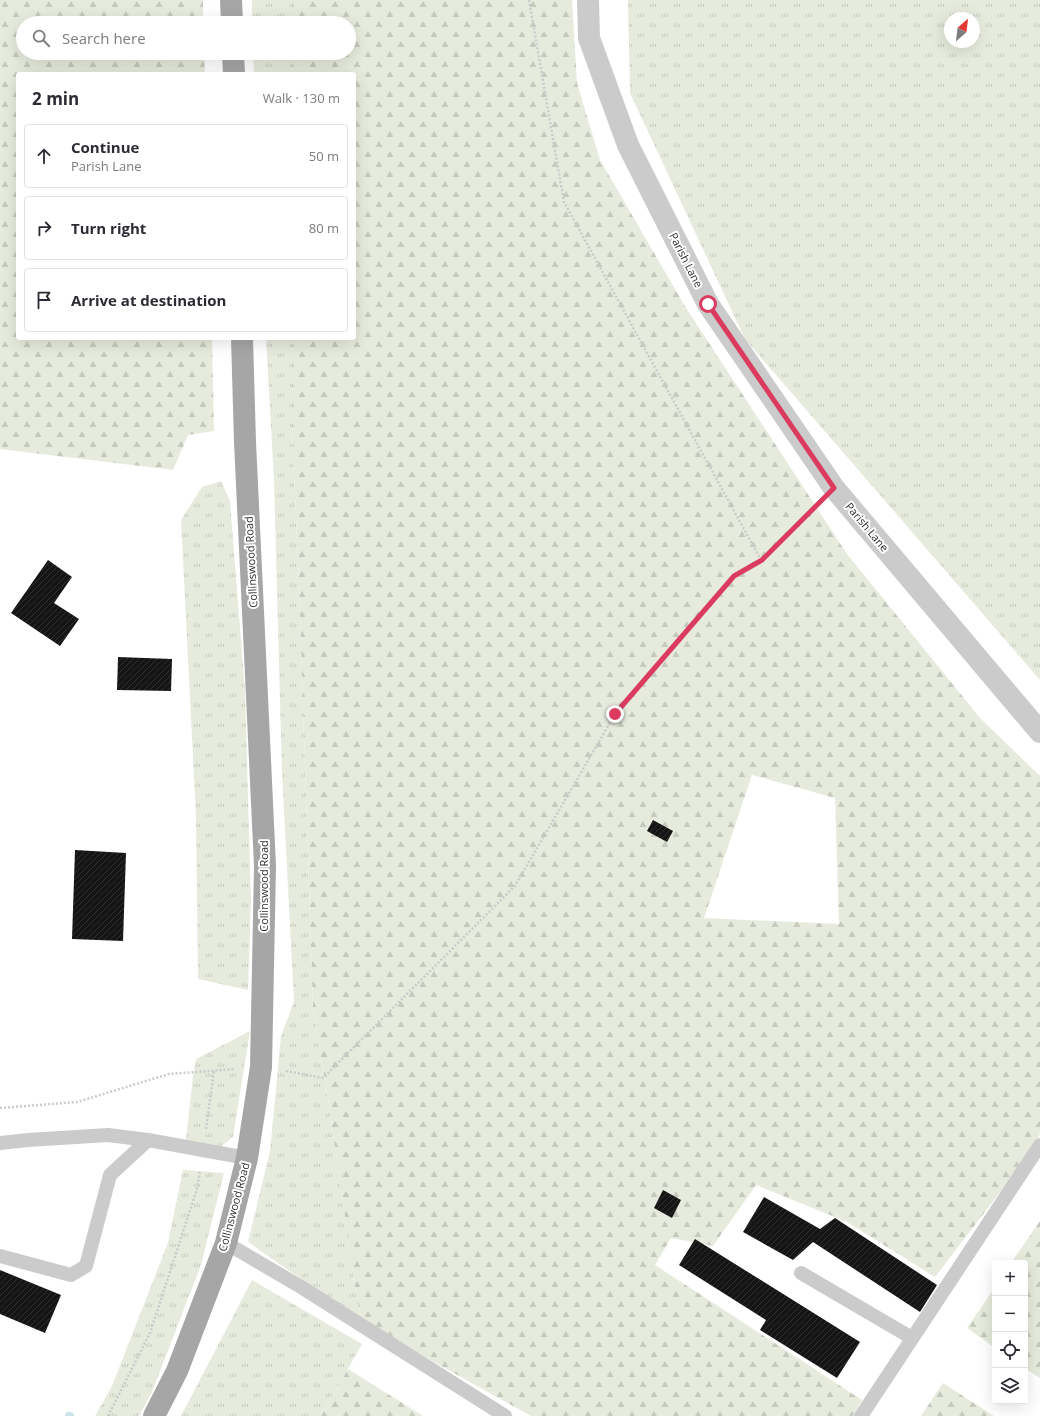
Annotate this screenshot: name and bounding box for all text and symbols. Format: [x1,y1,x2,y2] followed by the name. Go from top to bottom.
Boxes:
[944,12,980,48] north arrow
[16,16,356,60] search box
[30,27,52,49] icon: search
[62,28,146,48] text: Search here
[32,87,79,110] text: 2 min
[263,89,340,107] text: Walk · 130 m
[71,137,139,157] text: Continue
[33,145,55,167] icon: ahead
[309,147,339,165] text: 50 m
[71,157,141,175] text: Parish Lane
[33,217,55,239] icon: right
[71,218,146,238] text: Turn right
[309,219,339,237] text: 80 m
[666,230,707,290] street label: Parish Lane
[33,289,55,311] icon: arrive
[71,290,226,310] text: Arrive at destination
[699,295,717,313] route start
[842,499,892,554] street label: Parish Lane
[241,516,260,608] street label: Collinswood Road
[606,705,624,723] route end
[256,840,271,932] street label: Collinswood Road
[214,1161,253,1253] street label: Collinswood Road
[992,1260,1028,1404] map controls
[992,1260,1028,1296] button: +
[992,1296,1028,1332] button: −
[992,1332,1028,1368] button: locate
[992,1368,1028,1404] button: layers

